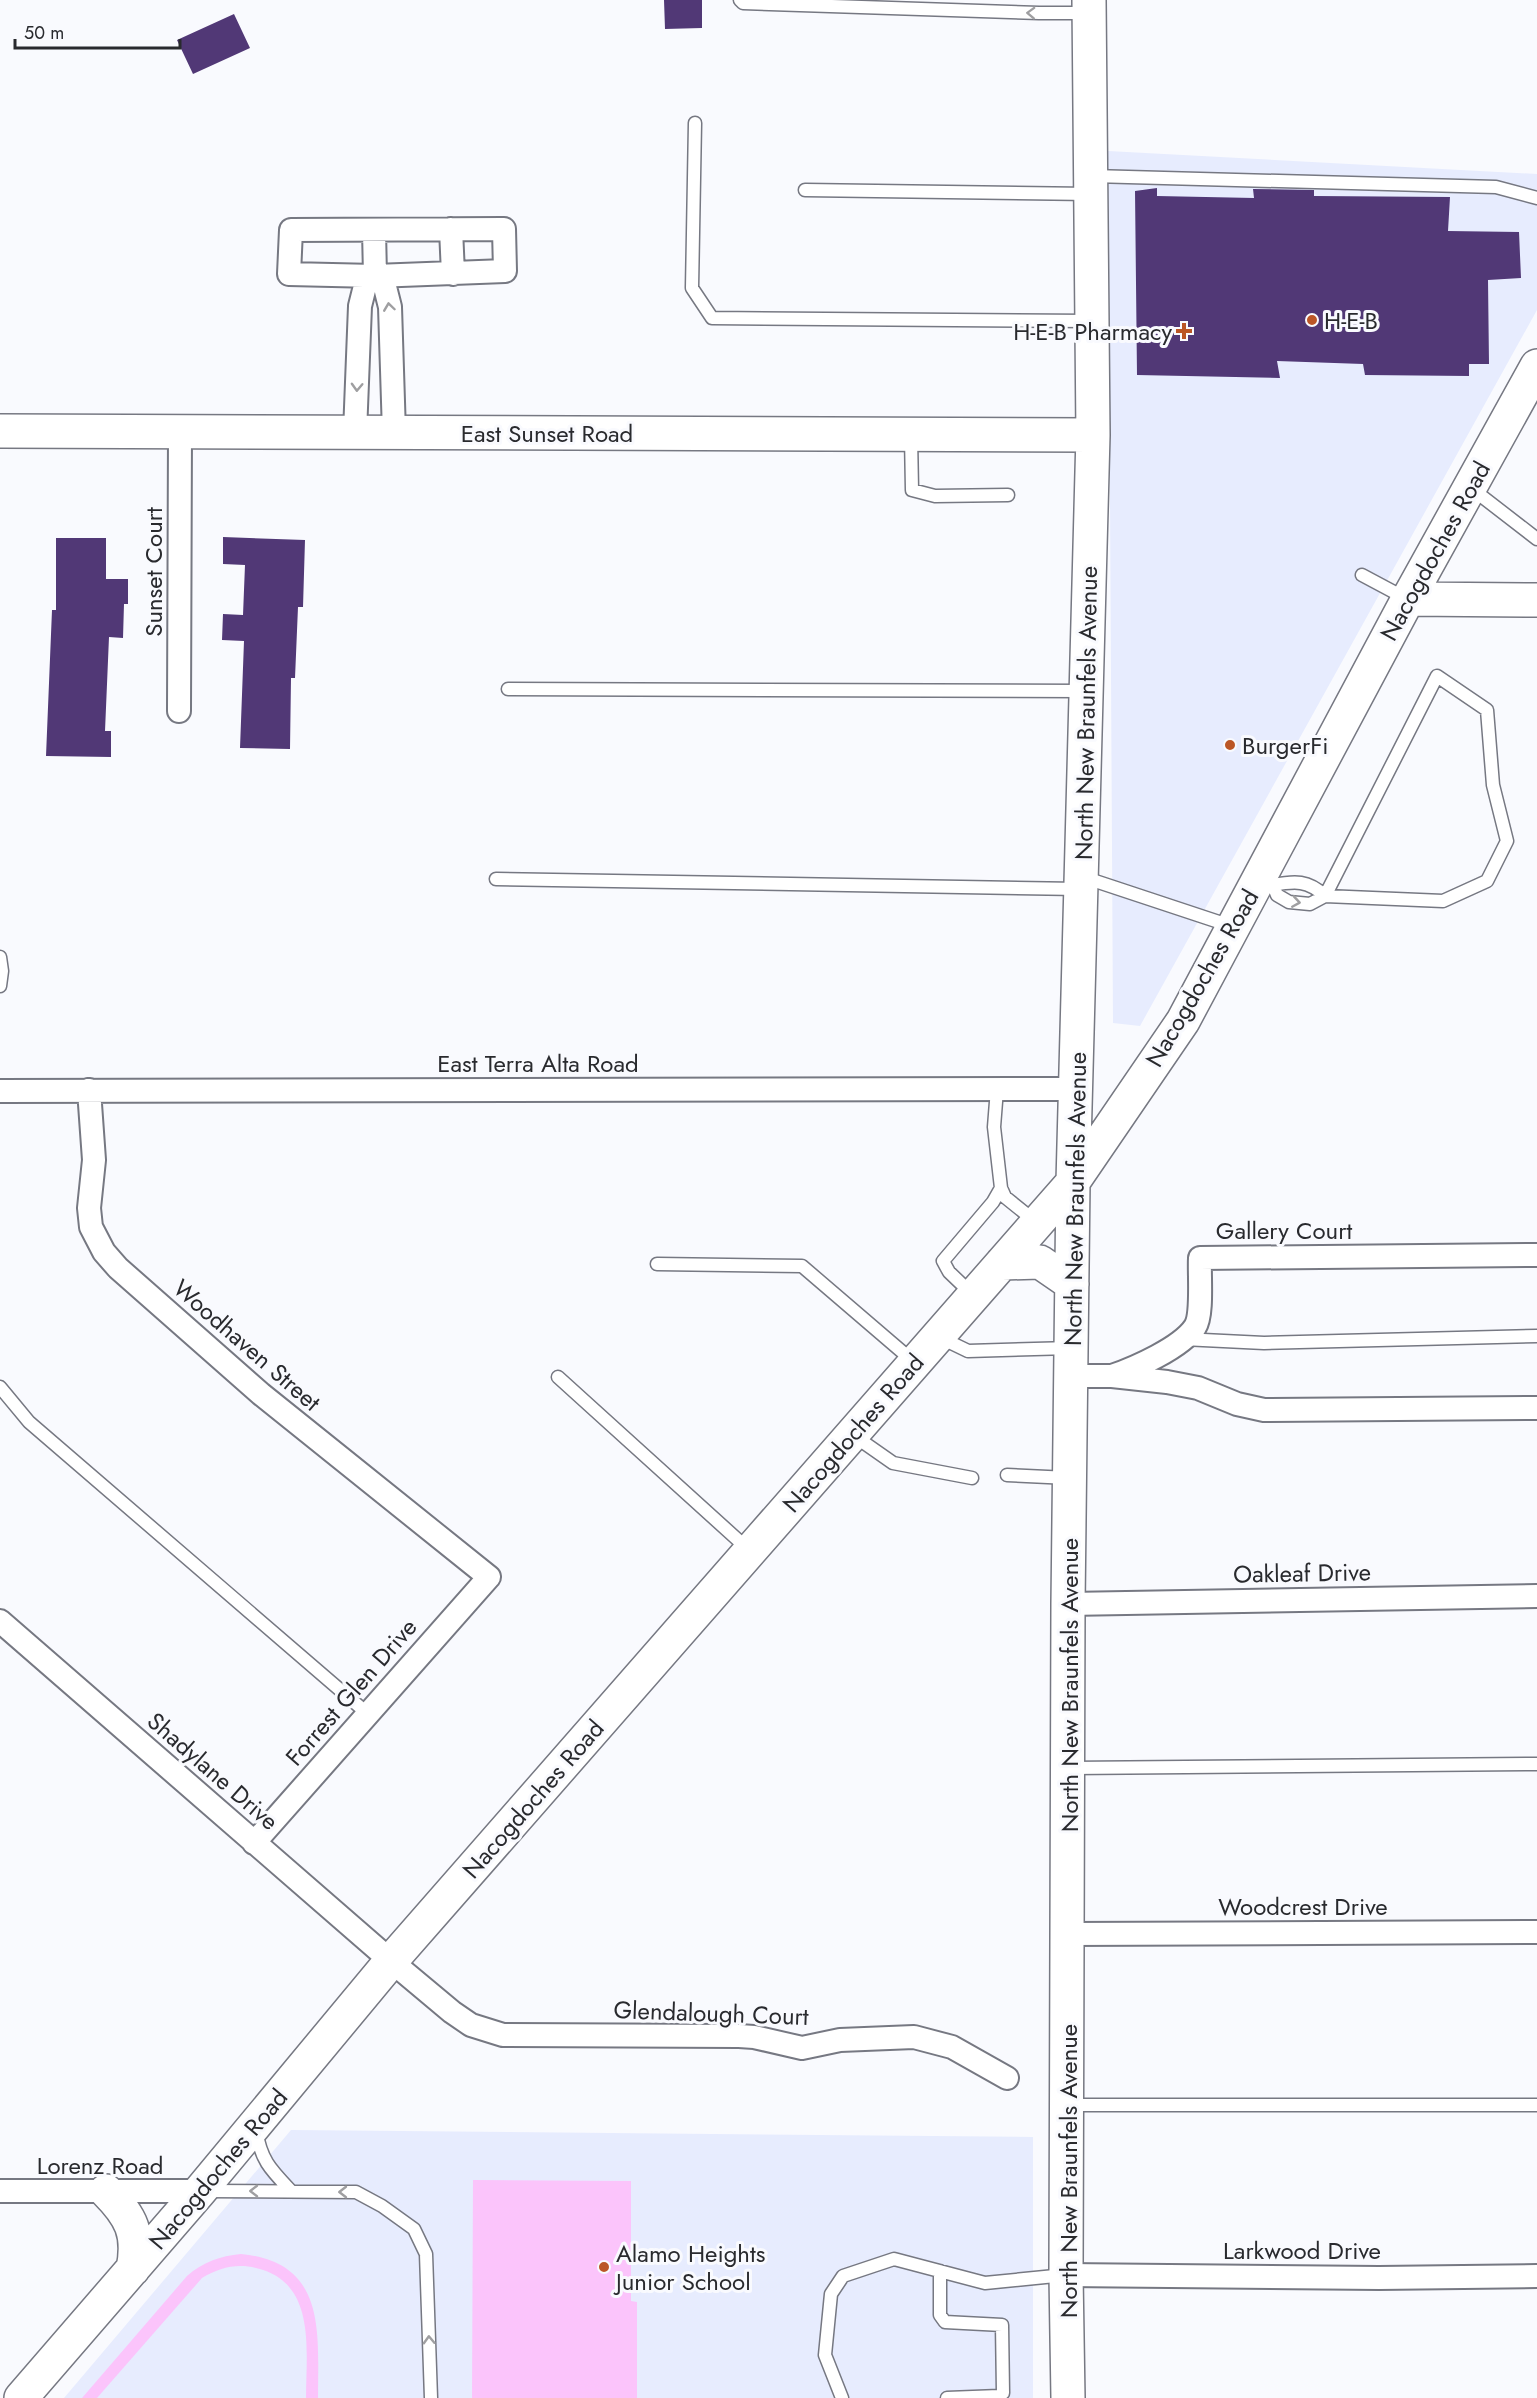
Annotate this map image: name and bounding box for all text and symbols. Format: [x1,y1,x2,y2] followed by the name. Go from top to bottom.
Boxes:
[1027,7,1036,19] one-way arrow
[15,12,180,50] scale bar
[24,20,64,46] text: 50 m
[383,302,396,311] one-way arrow
[1324,303,1378,338] place label: H-E-B
[1305,313,1319,327] marker: H-E-B
[1013,314,1172,349] place label: H-E-B Pharmacy
[1177,324,1191,338] marker: H-E-B Pharmacy
[350,382,363,391] one-way arrow
[461,416,633,451] street label: East Sunset Road
[1371,455,1499,647] street label: Nacogdoches Road
[136,507,171,637] street label: Sunset Court
[1066,566,1106,860] street label: North New Braunfels Avenue
[1242,728,1328,763] place label: BurgerFi
[1223,738,1237,752] marker: BurgerFi
[1137,883,1267,1073] street label: Nacogdoches Road
[1291,895,1301,908] one-way arrow
[437,1046,639,1081] street label: East Terra Alta Road
[1055,1052,1095,1346] street label: North New Braunfels Avenue
[1216,1213,1352,1248] street label: Gallery Court
[166,1271,329,1419] street label: Woodhaven Street
[774,1346,932,1520] street label: Nacogdoches Road
[1052,1538,1087,1832] street label: North New Braunfels Avenue
[1233,1554,1371,1592] street label: Oakleaf Drive
[277,1611,425,1773] street label: Forrest Glen Drive
[140,1704,286,1838] street label: Shadylane Drive
[454,1712,612,1886] street label: Nacogdoches Road
[1218,1889,1388,1924] street label: Woodcrest Drive
[613,1992,809,2034] street label: Glendalough Court
[1051,2024,1086,2318] street label: North New Braunfels Avenue
[140,2081,296,2257] street label: Nacogdoches Road
[37,2148,163,2183] street label: Lorenz Road
[249,2185,258,2197] one-way arrow
[339,2186,348,2198] one-way arrow
[1223,2233,1381,2268] street label: Larkwood Drive
[613,2236,765,2299] place label: Alamo Heights Junior School
[597,2260,611,2274] marker: Alamo Heights Junior School
[423,2335,435,2344] one-way arrow

